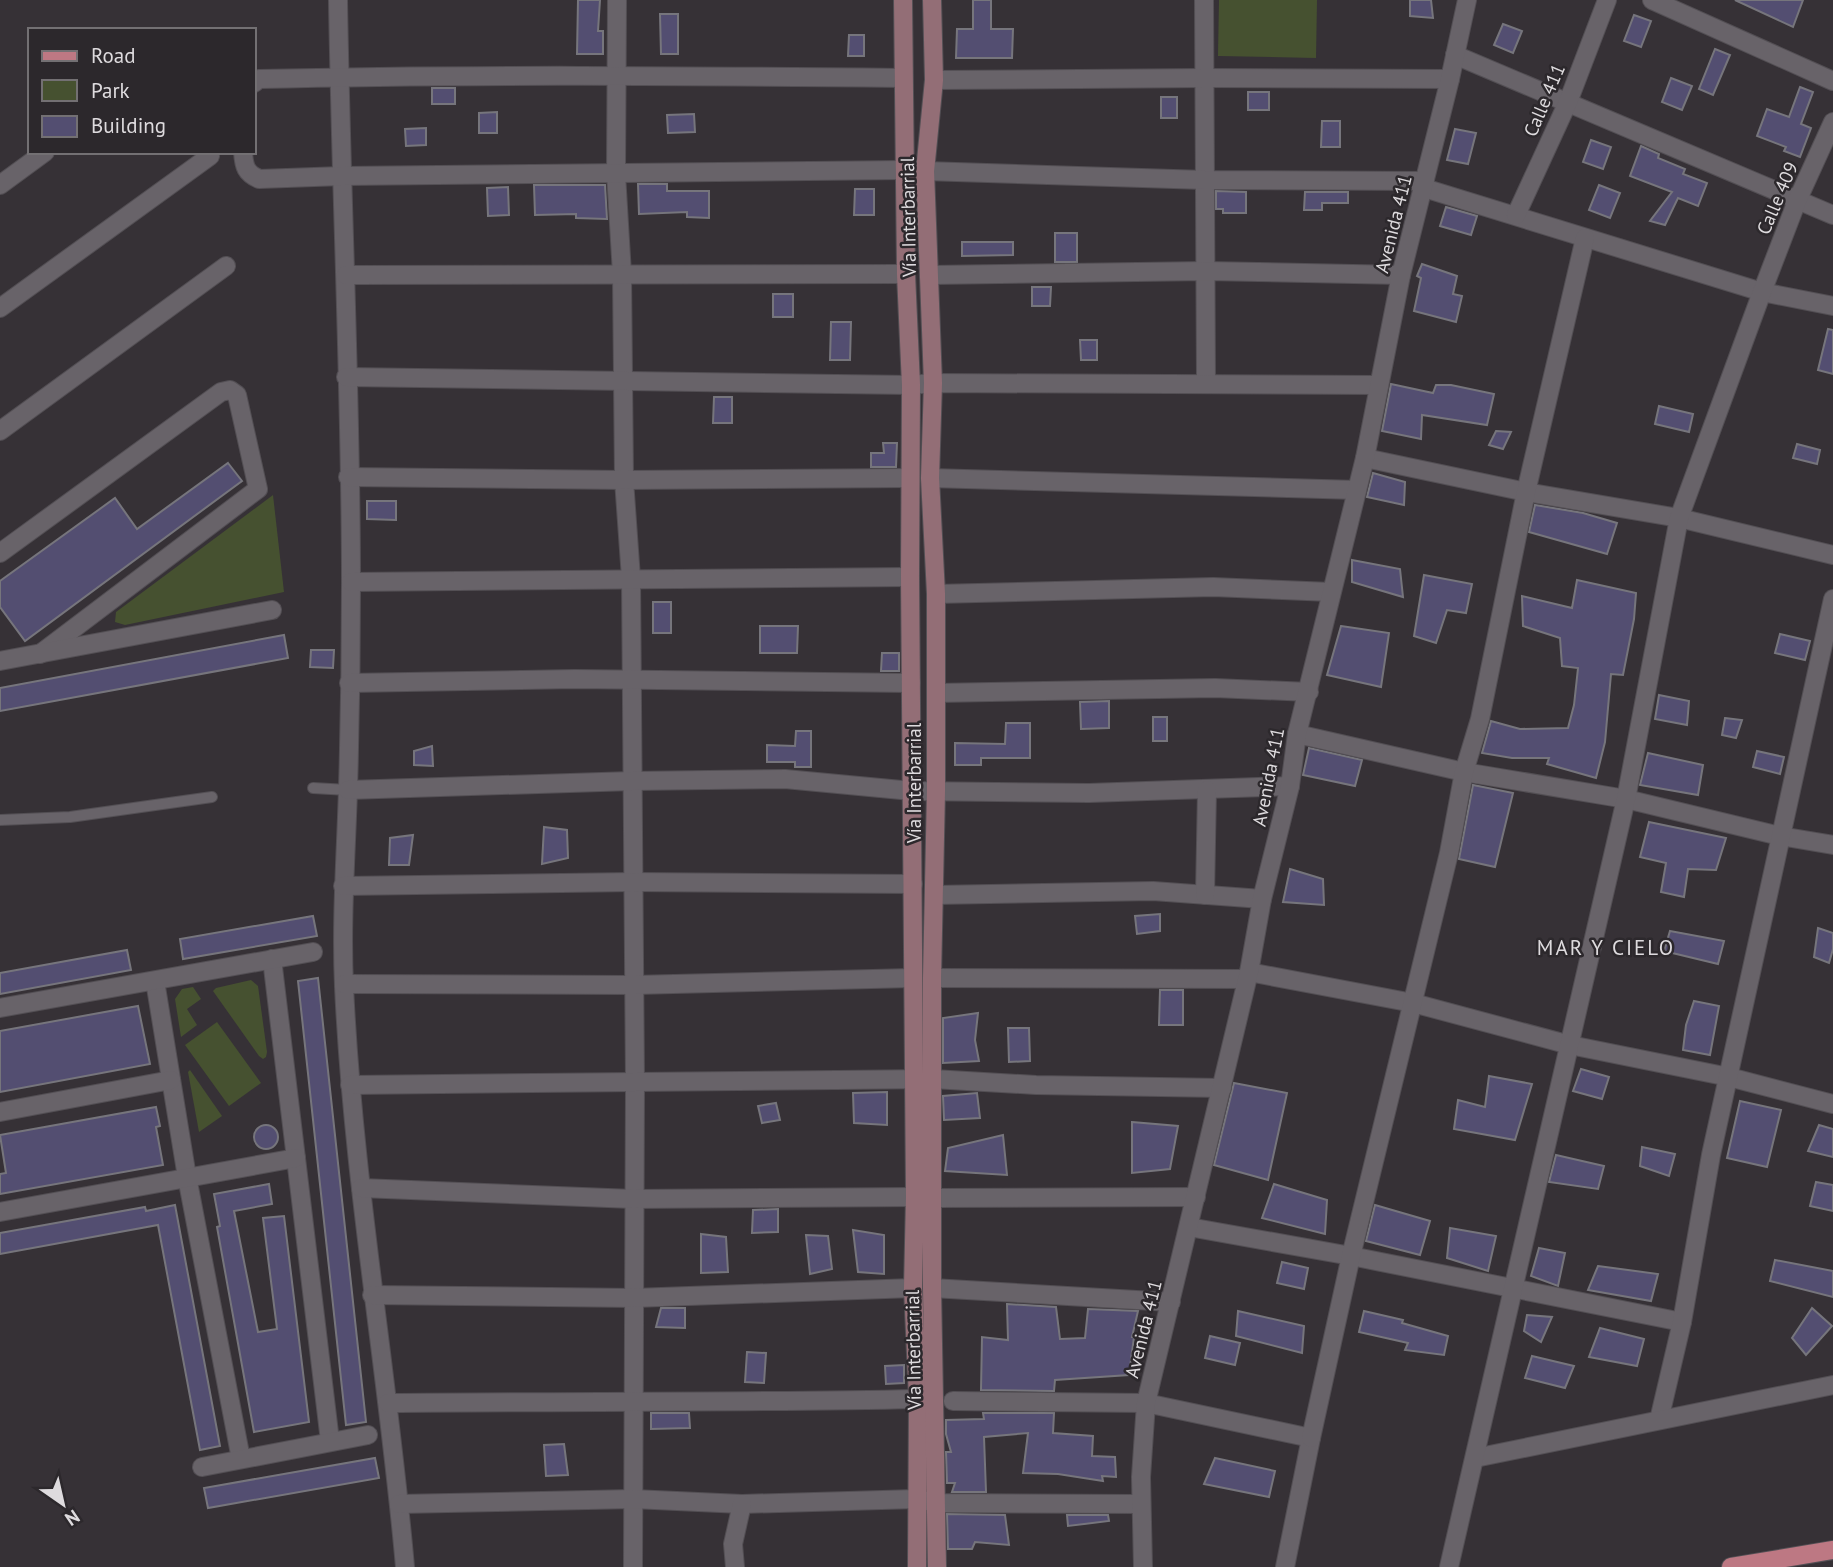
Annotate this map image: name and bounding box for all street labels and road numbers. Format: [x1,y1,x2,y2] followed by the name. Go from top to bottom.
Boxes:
[1518,60,1570,140] street label: Calle 411
[895,156,921,278] street label: Vía Interbarrial
[1751,158,1803,238] street label: Calle 409
[1369,172,1417,276] street label: Avenida 411
[902,722,926,844] street label: Vía Interbarrial
[1247,725,1289,829] street label: Avenida 411
[1119,1277,1167,1381] street label: Avenida 411
[900,1289,926,1411] street label: Vía Interbarrial

